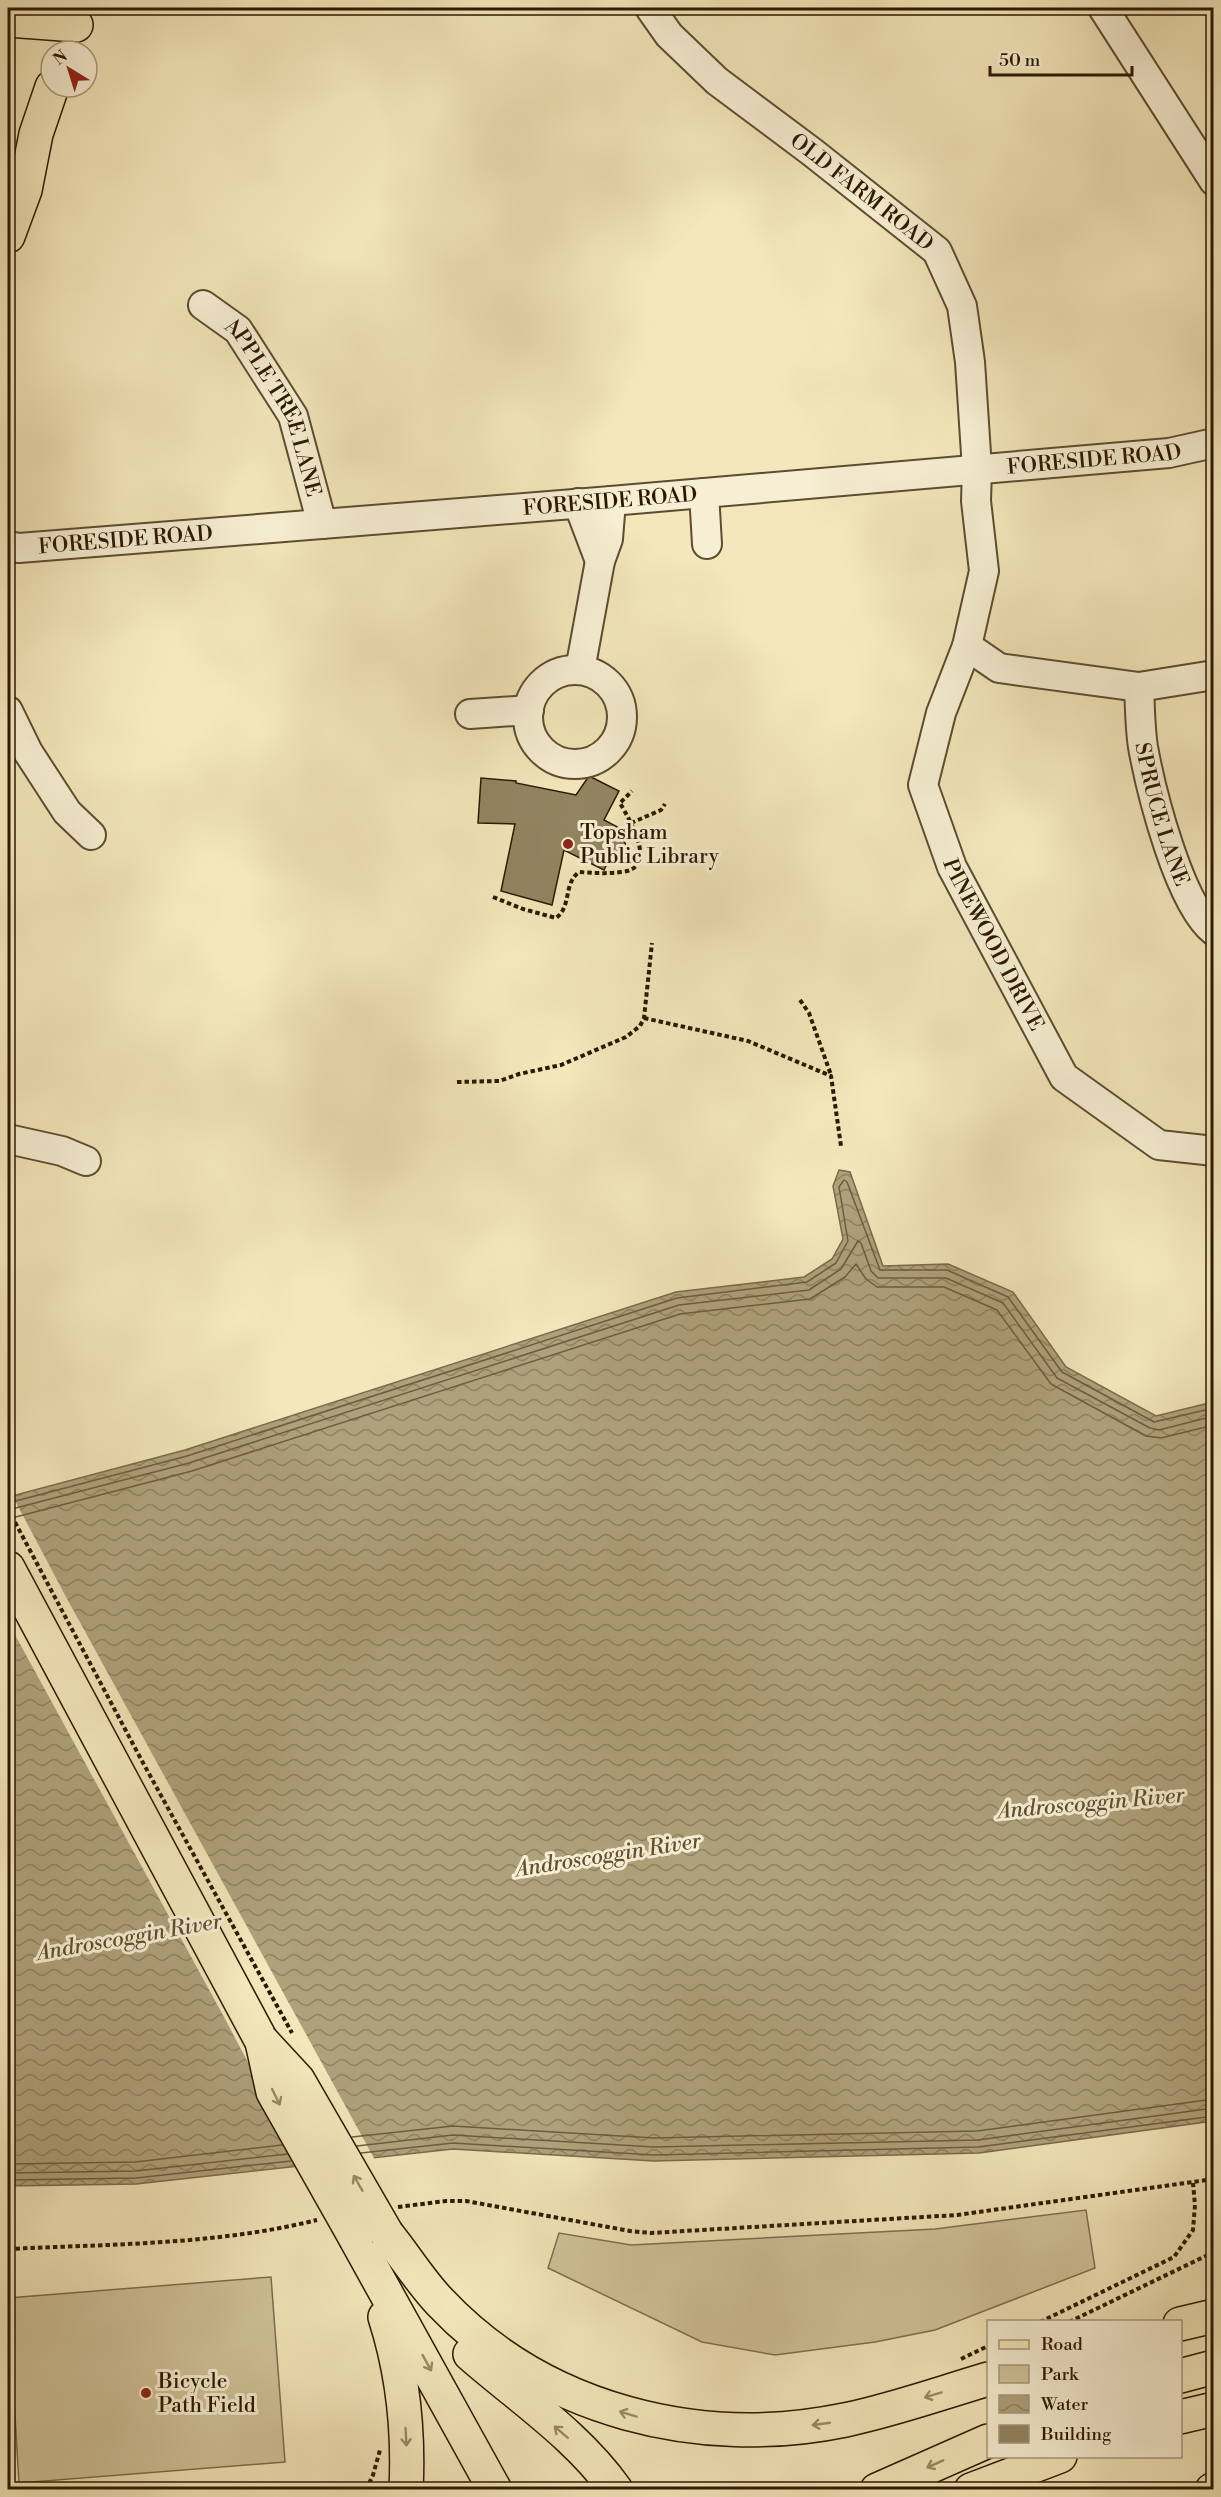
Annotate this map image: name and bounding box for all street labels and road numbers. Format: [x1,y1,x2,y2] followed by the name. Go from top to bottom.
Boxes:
[785,128,938,257] street label: OLD FARM ROAD
[219,312,326,500] street label: APPLE TREE LANE
[1006,439,1184,481] street label: FORESIDE ROAD
[522,482,698,522] street label: FORESIDE ROAD
[37,521,214,560] street label: FORESIDE ROAD
[1128,741,1194,890] street label: SPRUCE LANE
[936,855,1049,1036] street label: PINEWOOD DRIVE

